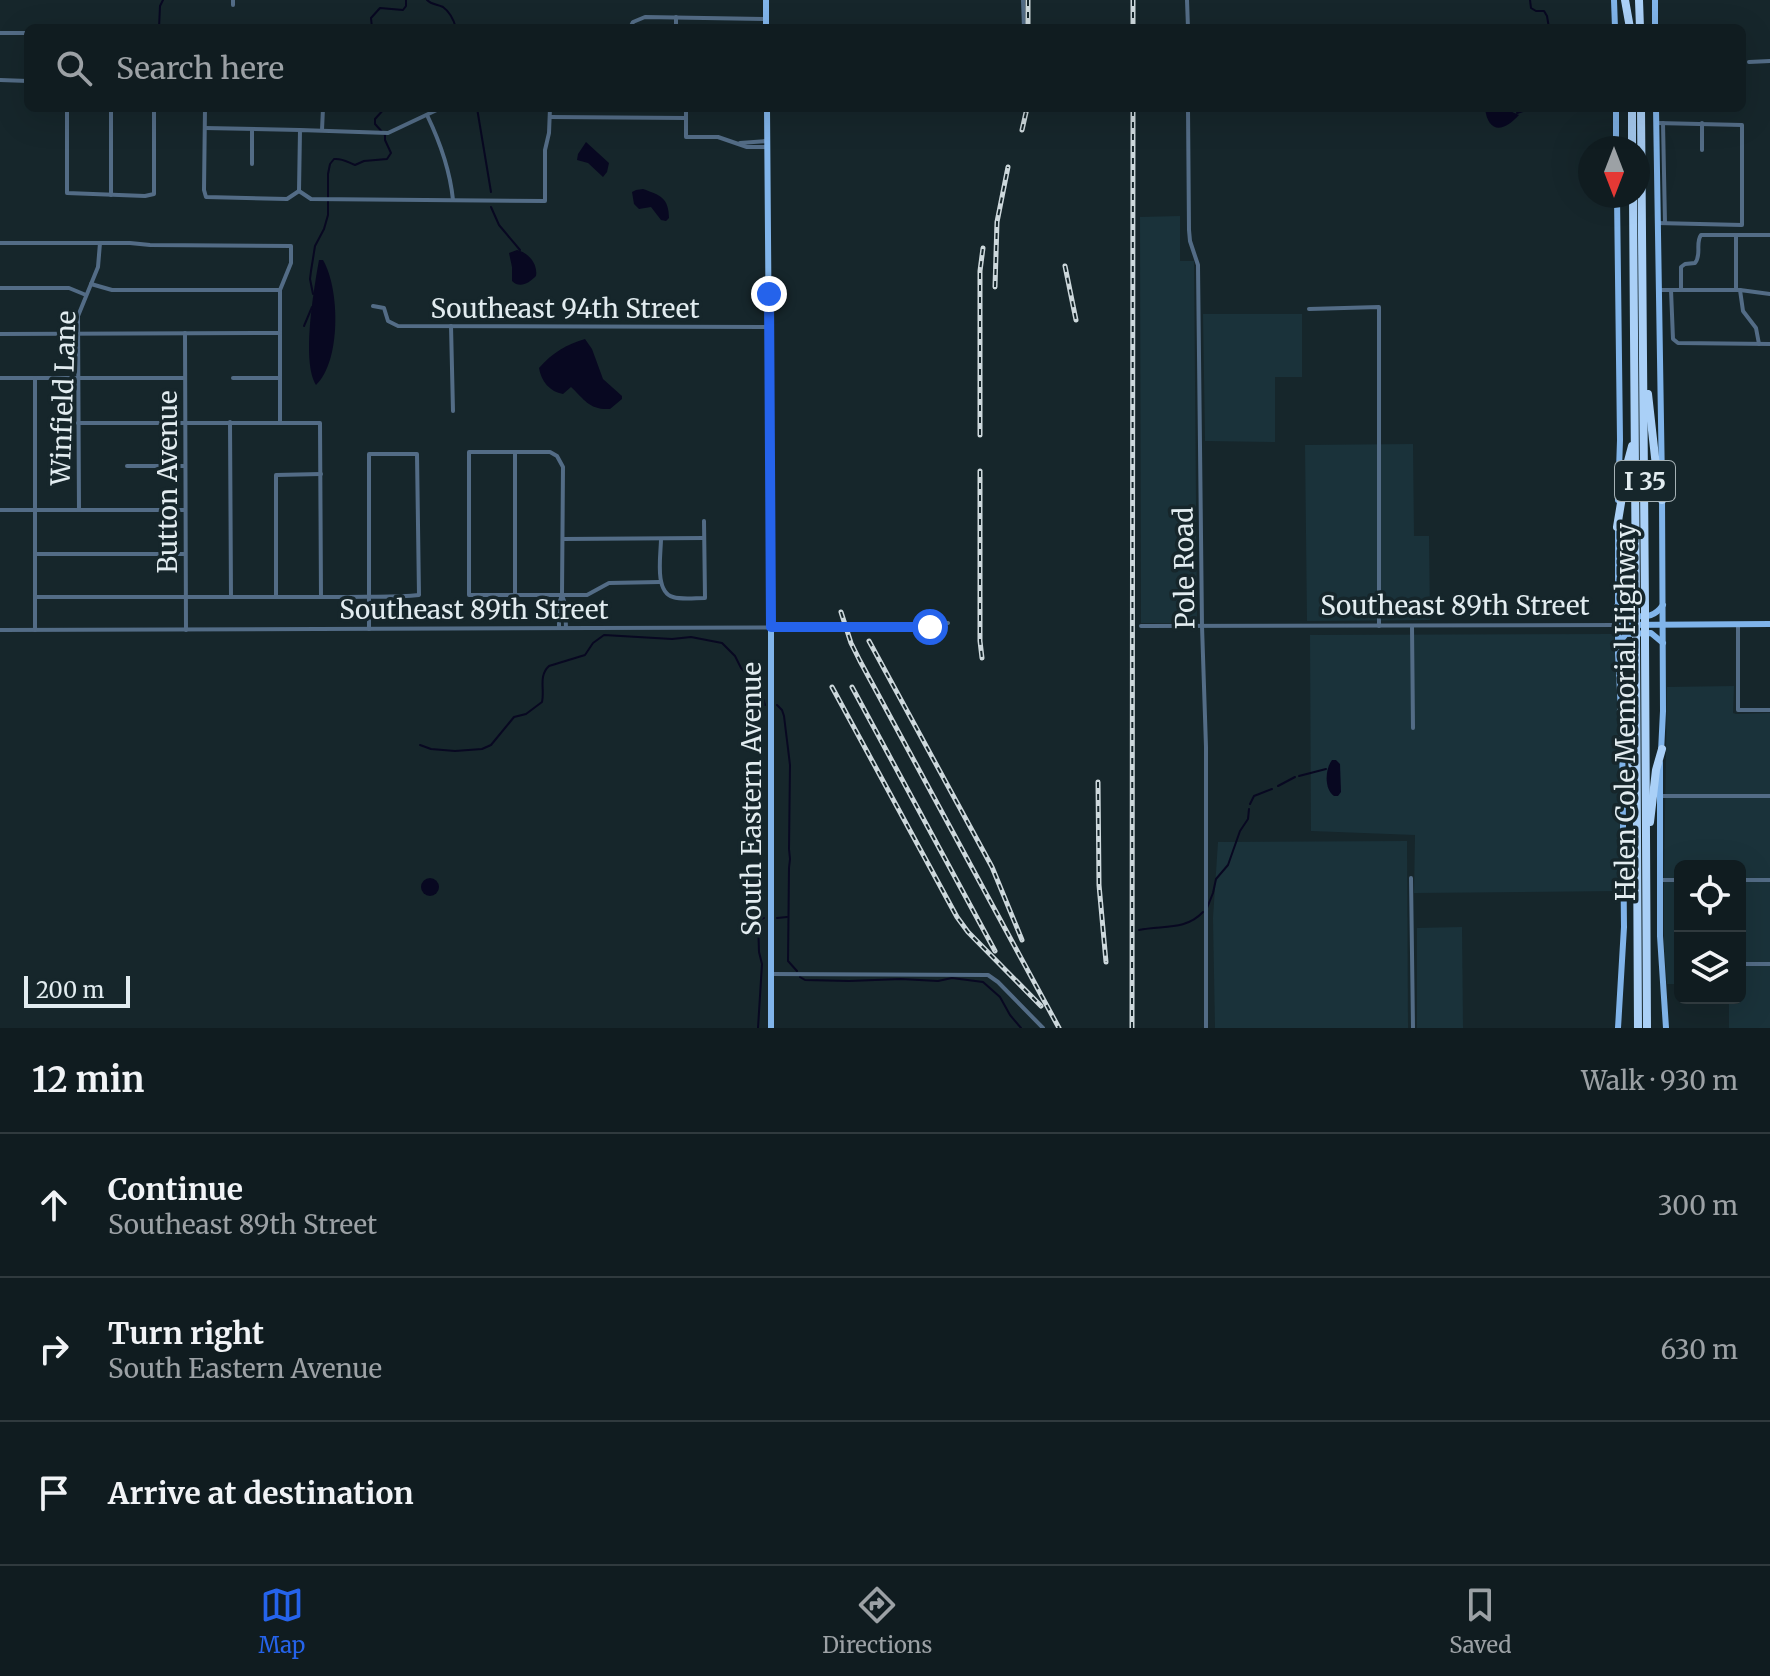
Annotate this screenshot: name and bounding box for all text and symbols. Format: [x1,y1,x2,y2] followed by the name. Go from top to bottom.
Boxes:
[24,24,1746,112] search box
[52,46,96,90] icon: search
[116,49,284,87] text: Search here
[1578,136,1650,208] north arrow
[751,276,787,312] route end
[430,292,700,325] street label: Southeast 94th Street
[43,310,83,487] street label: Winfield Lane
[151,390,184,574] street label: Button Avenue
[1615,461,1675,501] road number: I 35
[1166,506,1202,629] street label: Pole Road
[1609,522,1642,901] street label: Helen Cole Memorial Highway
[1320,589,1590,622] street label: Southeast 89th Street
[339,593,609,626] street label: Southeast 89th Street
[912,609,948,645] route start
[735,662,768,936] street label: South Eastern Avenue
[1674,860,1746,1004] map controls
[1674,860,1746,932] button: locate
[1674,932,1746,1004] button: layers
[24,972,130,1008] scale bar
[36,976,104,1004] text: 200 m
[32,1059,144,1101] text: 12 min
[1581,1064,1738,1097] text: Walk · 930 m
[108,1170,243,1208] text: Continue
[32,1183,76,1227] icon: ahead
[1658,1189,1738,1222] text: 300 m
[108,1208,377,1241] text: Southeast 89th Street
[108,1314,264,1352] text: Turn right
[32,1327,76,1371] icon: right
[1661,1333,1738,1366] text: 630 m
[108,1352,382,1385] text: South Eastern Avenue
[32,1471,76,1515] icon: arrive
[108,1474,414,1512] text: Arrive at destination
[258,1583,305,1659] tab: Map
[822,1583,932,1659] tab: Directions
[1449,1583,1512,1659] tab: Saved

